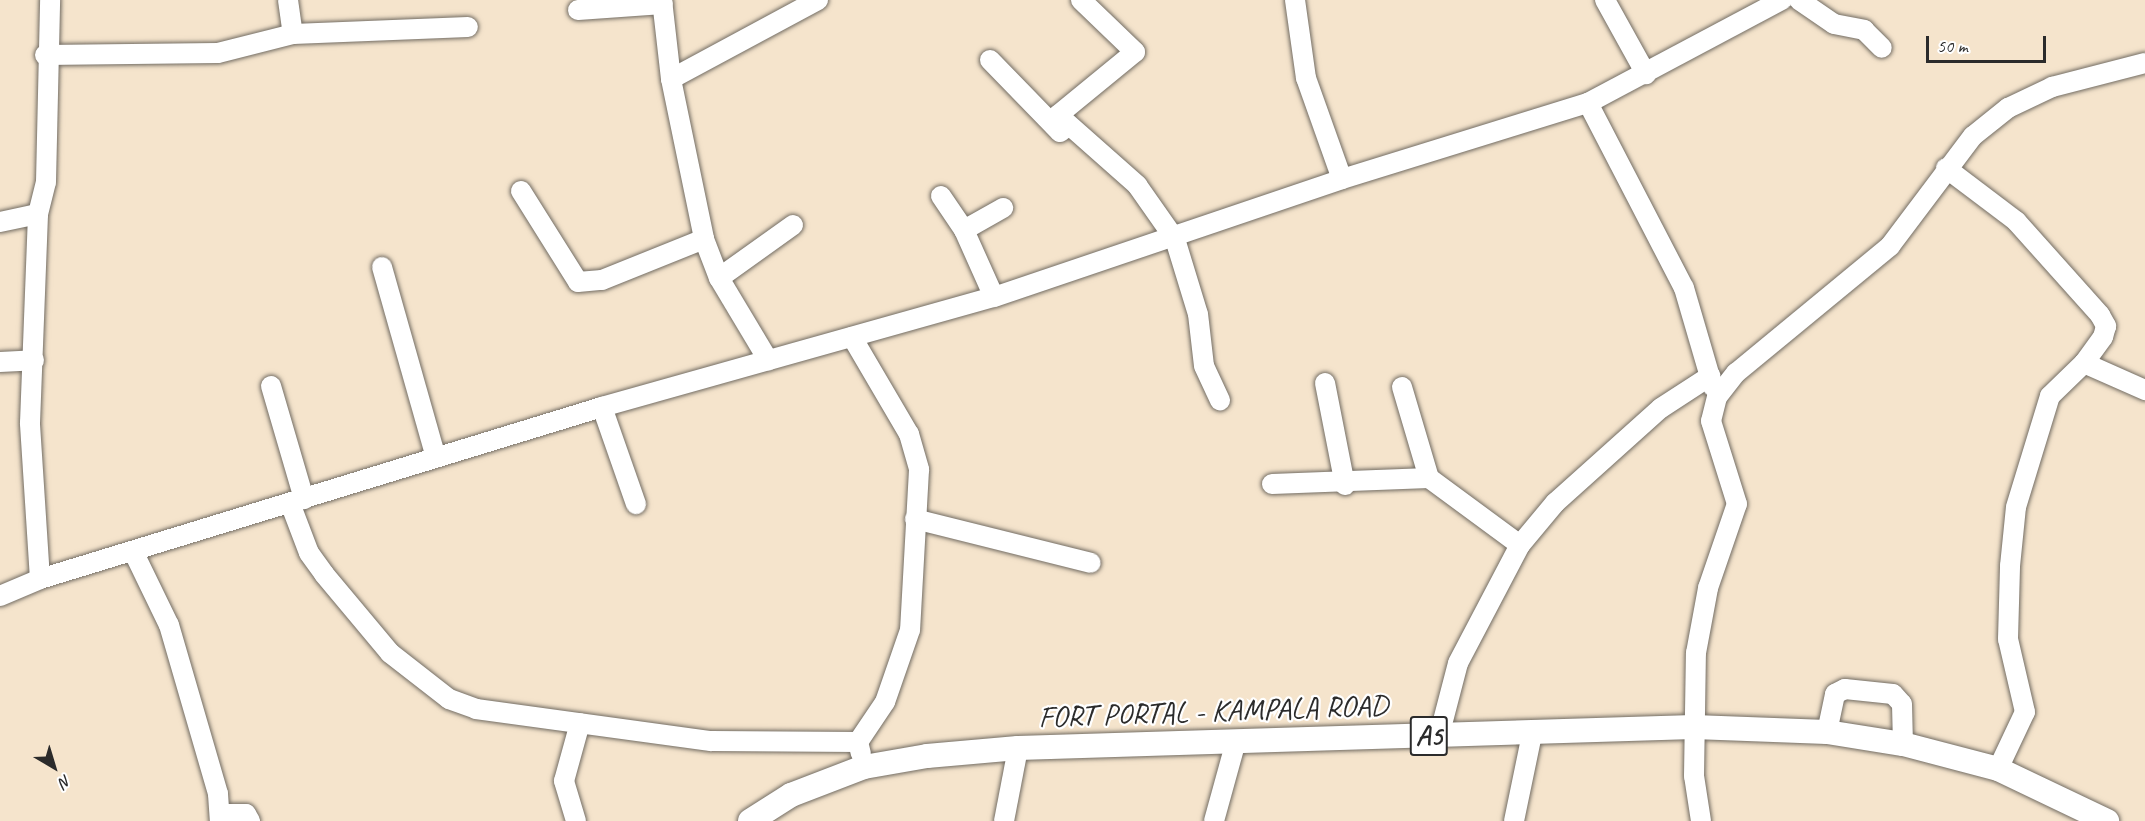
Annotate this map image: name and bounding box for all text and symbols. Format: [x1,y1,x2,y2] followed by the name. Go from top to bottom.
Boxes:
[1929,24,2049,62] scale bar
[1937,35,1968,57] text: 50 m
[1037,687,1389,735] street label: FORT PORTAL - KAMPALA ROAD
[1410,711,1448,761] road number: A5
[24,737,84,797] north arrow
[55,770,75,792] text: N

